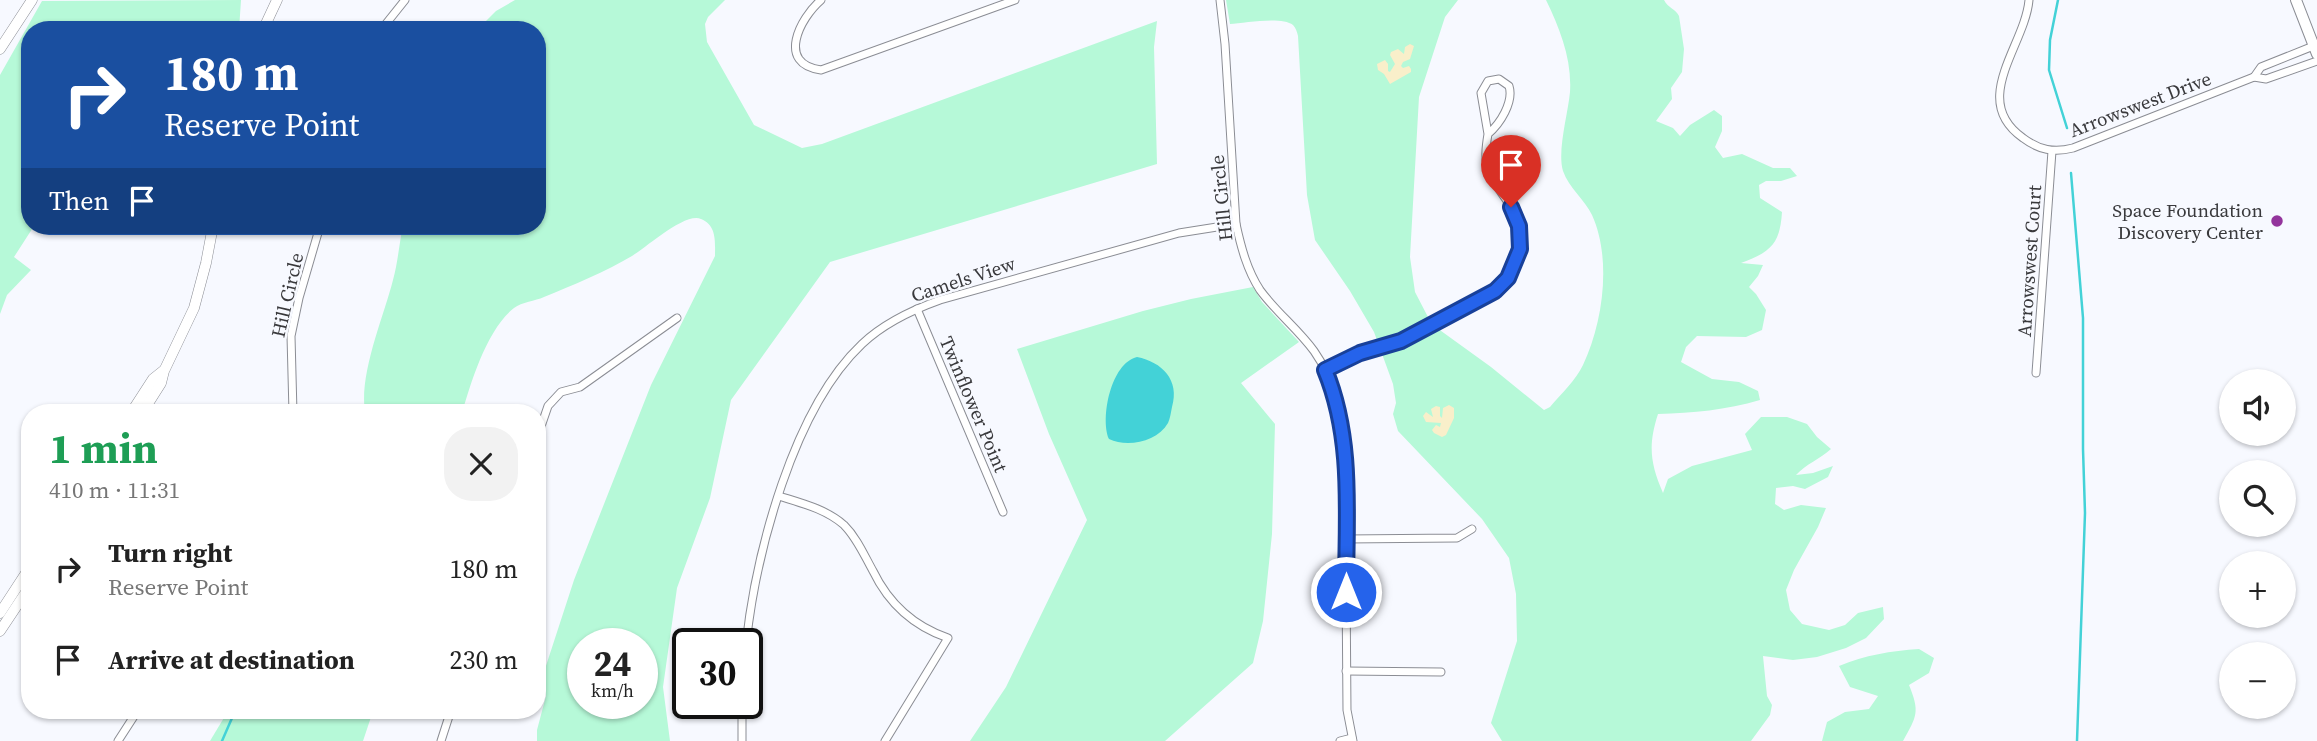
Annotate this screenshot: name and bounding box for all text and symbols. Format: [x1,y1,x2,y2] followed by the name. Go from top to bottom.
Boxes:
[164,39,299,106] text: 180 m
[49,49,140,140] icon: right
[2065,65,2215,143] street label: Arrowswest Drive
[164,103,359,147] text: Reserve Point
[1481,135,1541,207] pin
[1492,146,1530,184] icon: arrive
[1204,154,1238,242] street label: Hill Circle
[123,182,161,220] icon: arrive
[49,183,109,219] text: Then
[2011,183,2047,338] street label: Arrowswest Court
[2112,197,2263,245] place label: Space Foundation Discovery Center
[2269,213,2285,229] marker: Space Foundation Discovery Center
[265,250,309,340] street label: Hill Circle
[908,250,1019,308] street label: Camels View
[934,332,1015,477] street label: Twinflower Point
[2219,369,2296,719] map controls
[2219,369,2296,446] button: sound
[49,419,158,477] text: 1 min
[444,427,518,501] button: close
[2219,460,2296,537] button: search
[49,474,180,506] text: 410 m · 11:31
[108,535,232,571] text: Turn right
[49,550,87,588] icon: right
[450,551,518,587] text: 180 m
[2219,551,2296,628] button: +
[1309,555,1383,629] position arrow
[108,571,248,603] text: Reserve Point
[672,628,763,719] speed limit sign: 30
[594,640,631,688] text: 24
[49,641,87,679] icon: arrive
[108,642,355,678] text: Arrive at destination
[450,642,518,678] text: 230 m
[2219,642,2296,719] button: −
[591,678,634,703] text: km/h

